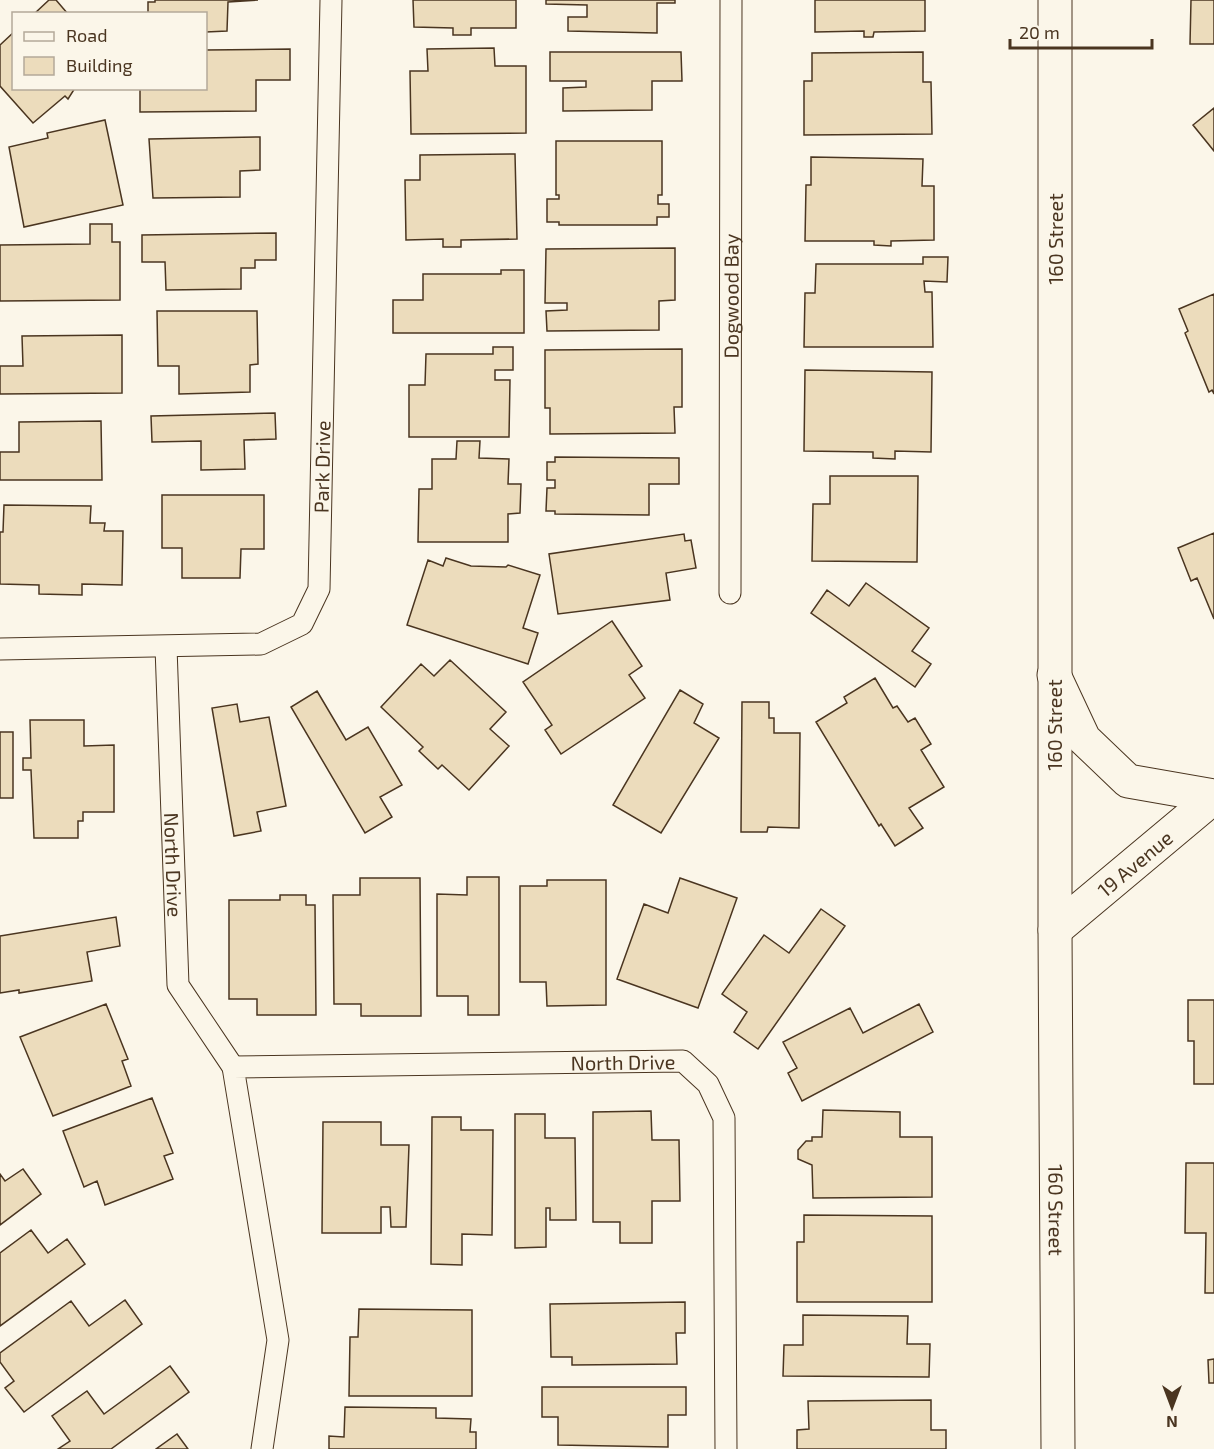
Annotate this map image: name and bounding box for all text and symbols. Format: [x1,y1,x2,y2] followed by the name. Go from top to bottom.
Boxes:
[12,12,207,90] legend
[1010,12,1152,50] scale bar
[1019,21,1060,43] text: 20 m
[66,24,107,46] text: Road
[66,54,133,76] text: Building
[1043,193,1067,285] street label: 160 Street
[718,233,743,358] street label: Dogwood Bay
[309,420,334,513] street label: Park Drive
[1042,679,1066,771] street label: 160 Street
[160,812,188,918] street label: North Drive
[1092,825,1177,902] street label: 19 Avenue
[571,1049,676,1074] street label: North Drive
[1044,1164,1069,1256] street label: 160 Street
[1142,1377,1202,1437] north arrow
[1166,1413,1178,1432] text: N

